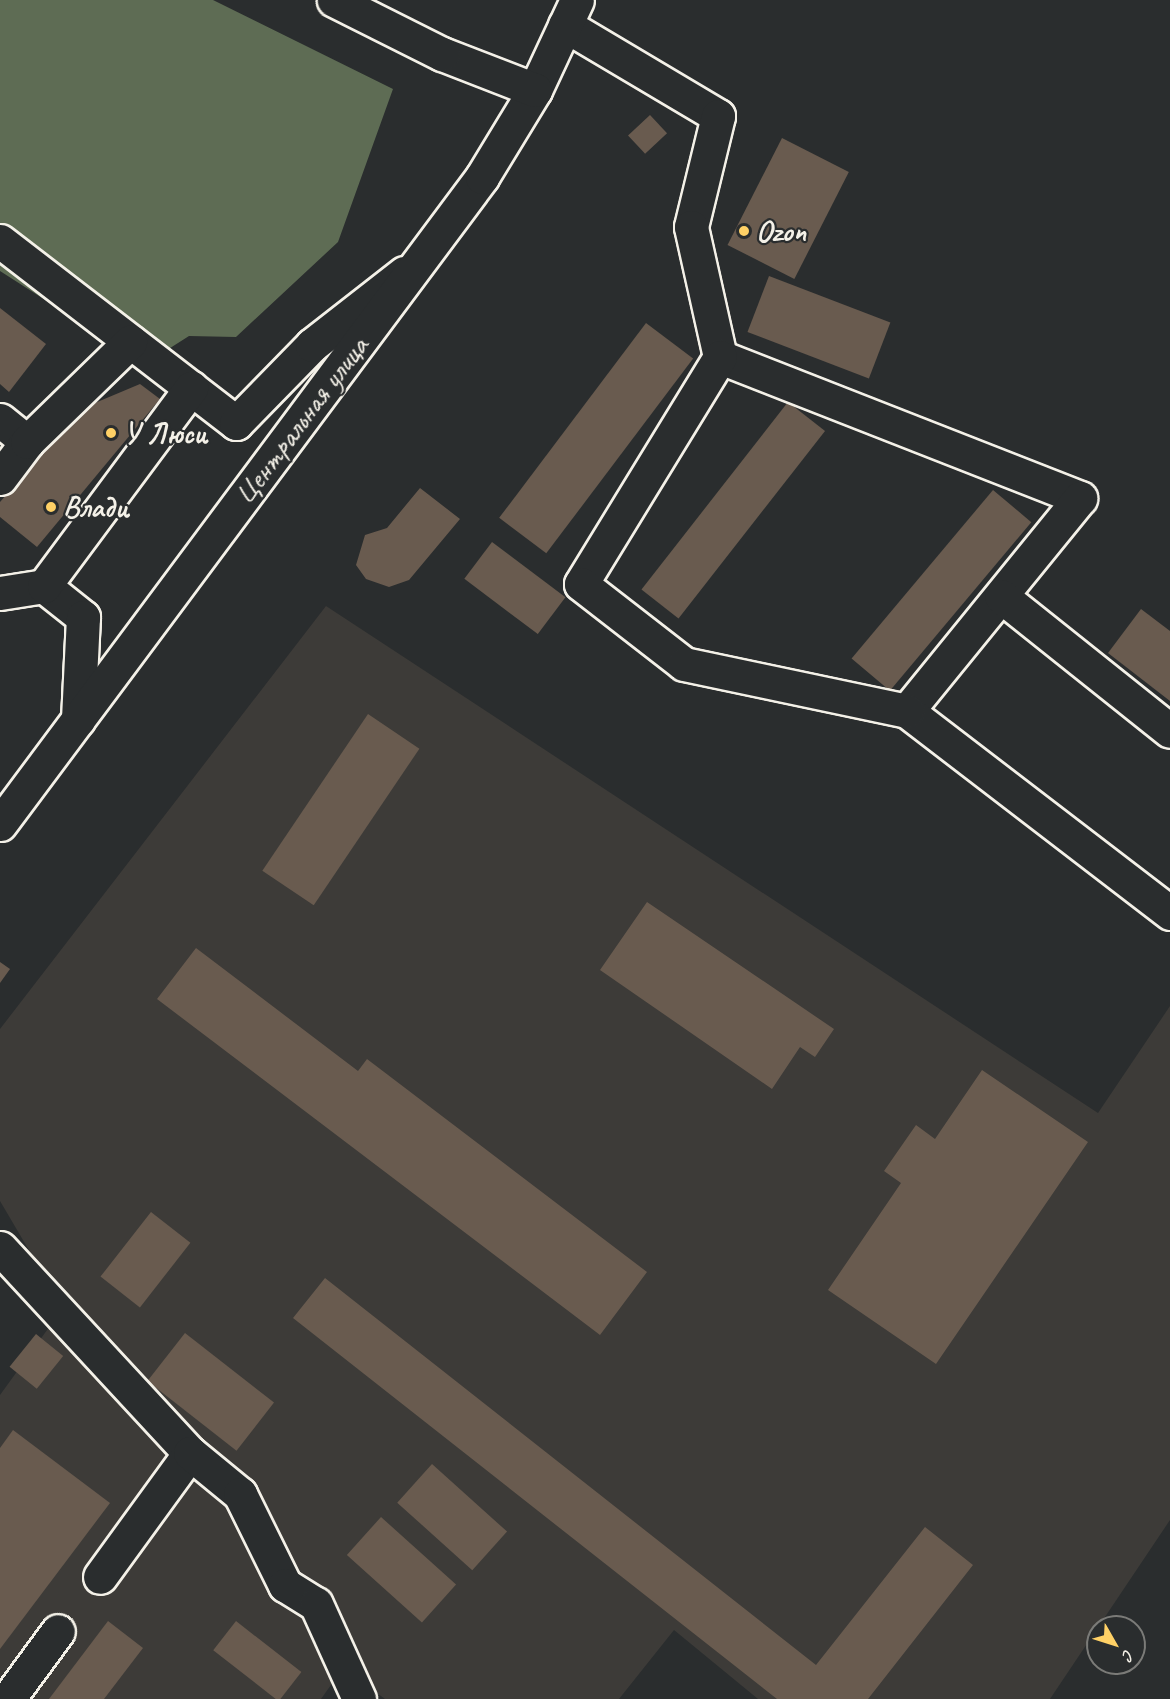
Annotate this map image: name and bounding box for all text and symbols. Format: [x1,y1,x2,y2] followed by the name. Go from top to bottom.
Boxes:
[756,213,806,249] place label: Ozon
[737,224,751,238] marker: Ozon
[226,328,376,512] street label: Центральная улица
[123,415,208,451] place label: У Люси
[104,426,118,440] marker: У Люси
[63,489,129,525] place label: Влади
[44,500,58,514] marker: Влади
[1086,1615,1146,1675] north arrow
[1118,1646,1139,1664] text: С

